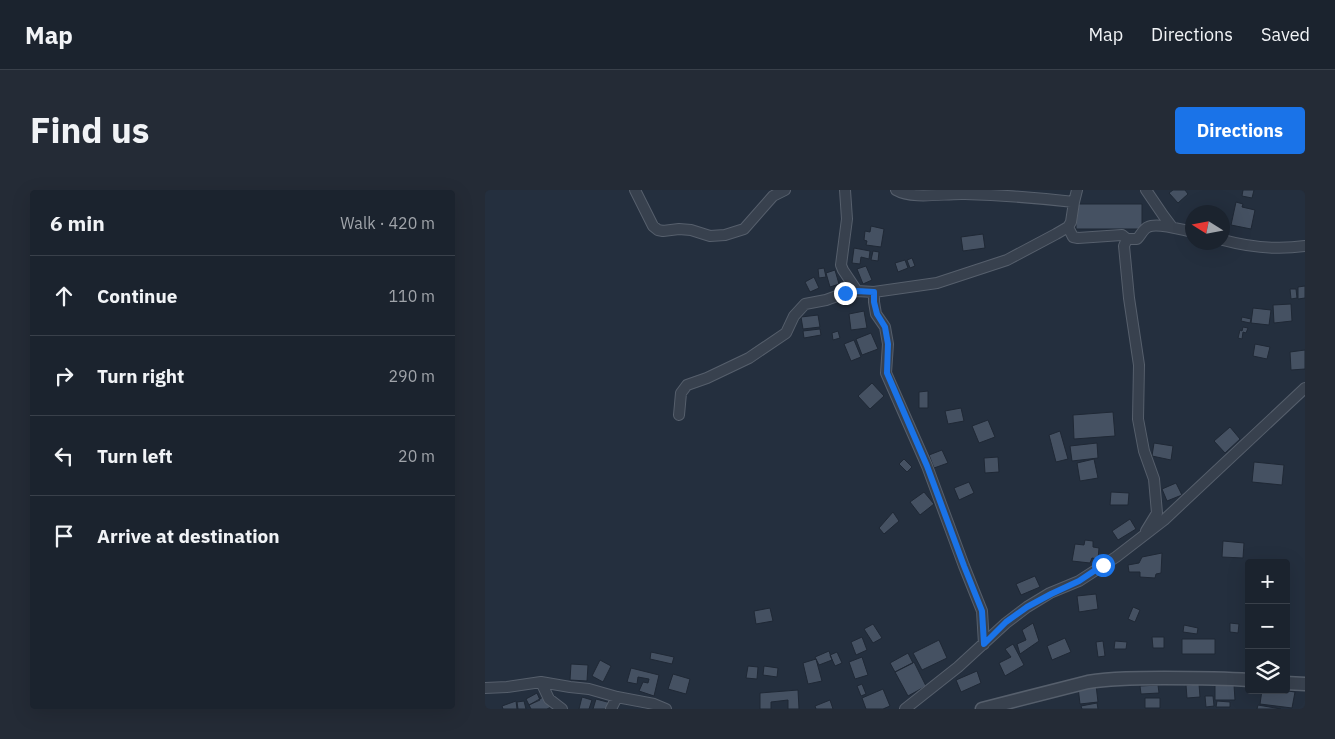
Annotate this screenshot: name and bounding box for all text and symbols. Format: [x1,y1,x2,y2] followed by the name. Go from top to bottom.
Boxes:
[25,19,73,51] text: Map
[1088,23,1123,46] text: Map
[1151,23,1233,46] text: Directions
[1261,23,1310,46] text: Saved
[30,107,149,153] text: Find us
[1175,107,1305,154] button: Directions
[1185,205,1230,250] north arrow
[50,209,105,237] text: 6 min
[340,213,435,233] text: Walk · 420 m
[50,282,78,310] icon: ahead
[834,282,857,305] route end
[97,284,177,308] text: Continue
[388,286,435,306] text: 110 m
[50,362,78,390] icon: right
[97,364,184,388] text: Turn right
[388,366,435,386] text: 290 m
[50,442,78,470] icon: left
[97,444,173,468] text: Turn left
[398,446,435,466] text: 20 m
[50,522,78,550] icon: arrive
[97,524,280,548] text: Arrive at destination
[1092,554,1115,577] route start
[1245,559,1290,694] map controls
[1245,559,1290,604] button: +
[1245,604,1290,649] button: −
[1245,649,1290,694] button: layers

